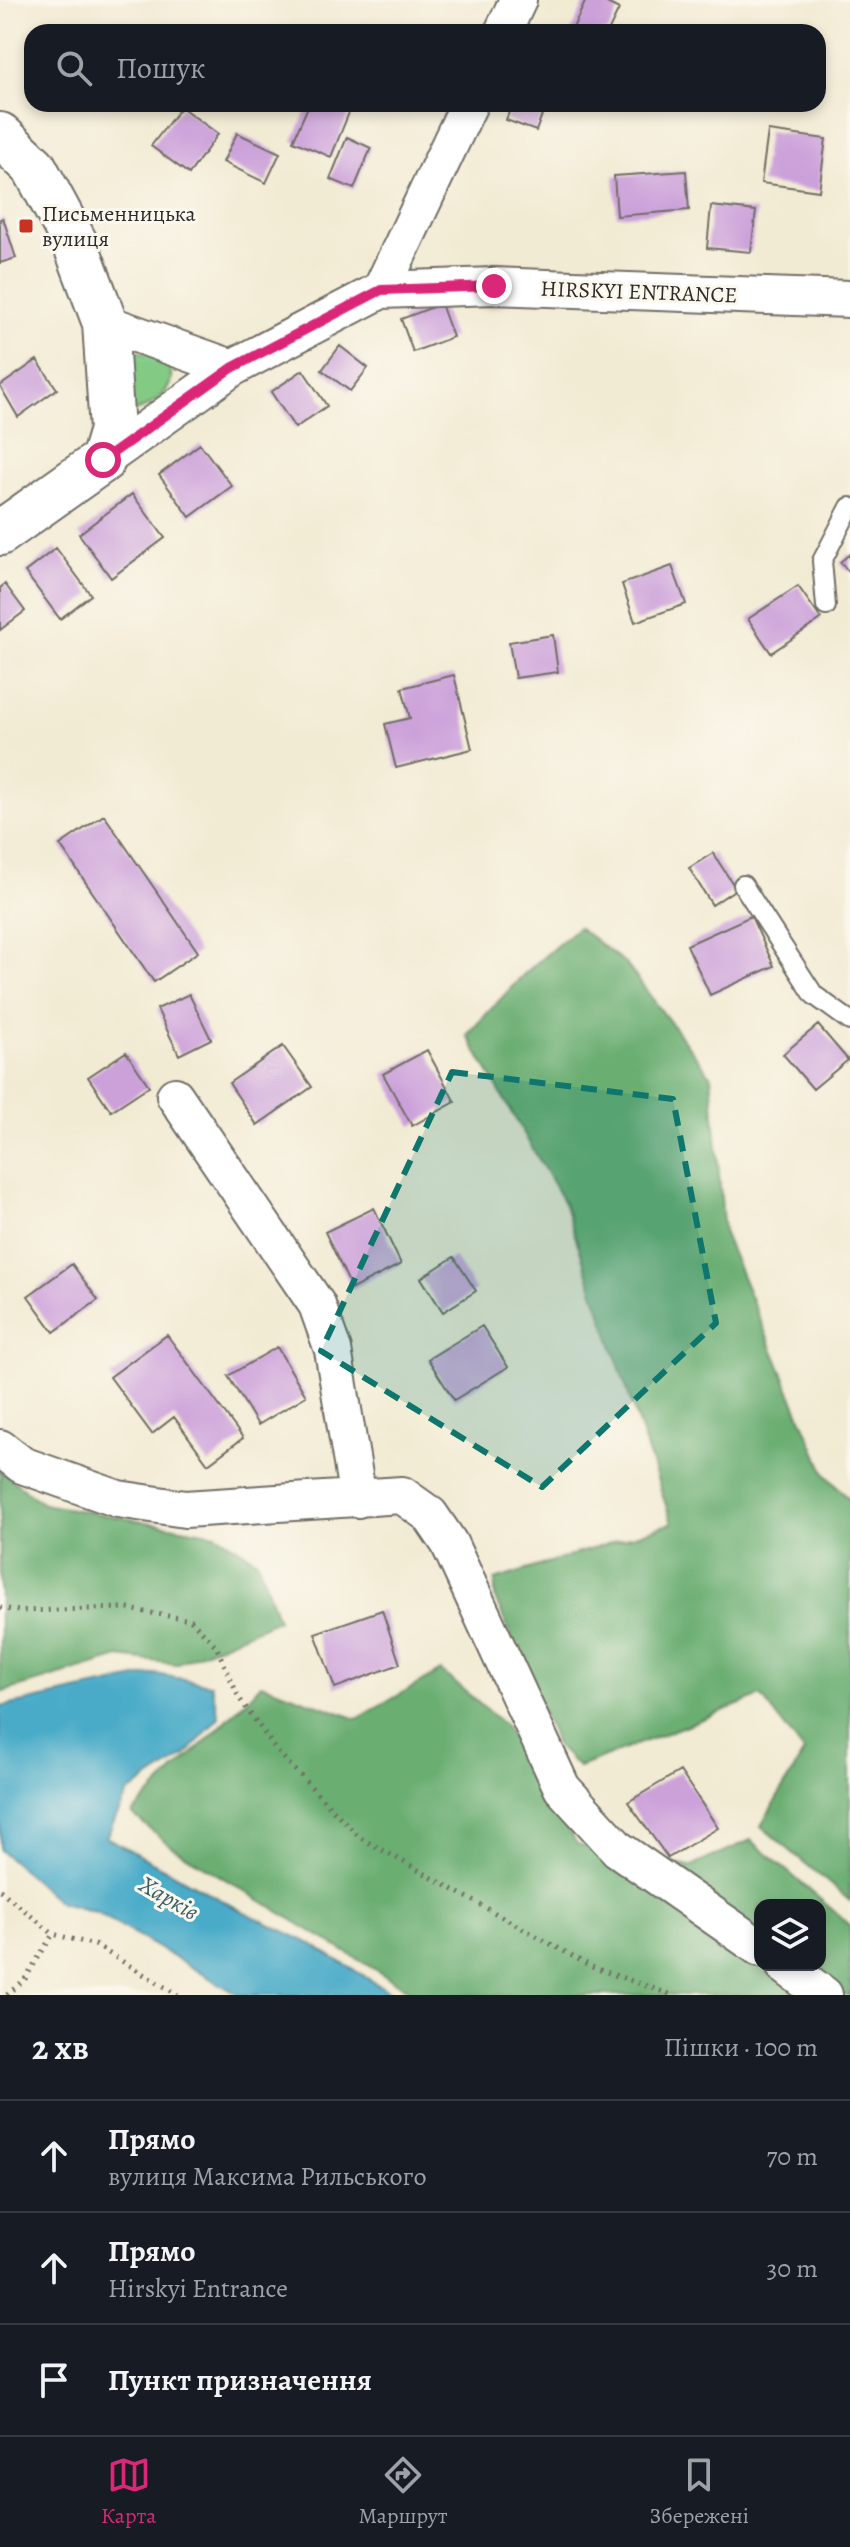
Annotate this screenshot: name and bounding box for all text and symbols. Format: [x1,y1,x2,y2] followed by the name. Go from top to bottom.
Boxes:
[24,24,826,112] search box
[52,46,96,90] icon: search
[116,48,206,88] text: Пошук
[42,199,197,254] place label: Письменницька вулиця
[17,217,35,235] marker: Письменницька вулиця
[476,268,512,304] route end
[540,274,738,310] street label: HIRSKYI ENTRANCE
[85,442,121,478] route start
[133,1868,205,1928] water label: Харків
[754,1899,826,1971] map controls
[754,1899,826,1971] button: layers
[32,2024,89,2071] text: 2 хв
[664,2030,818,2065] text: Пішки · 100 m
[108,2119,195,2159] text: Прямо
[32,2134,76,2178] icon: ahead
[766,2139,818,2174] text: 70 m
[108,2159,427,2194] text: вулиця Максима Рильського
[108,2231,195,2271] text: Прямо
[32,2246,76,2290] icon: ahead
[767,2251,818,2286] text: 30 m
[108,2271,288,2306] text: Hirskyi Entrance
[32,2358,76,2402] icon: arrive
[108,2360,372,2400] text: Пункт призначення
[101,2453,156,2531] tab: Карта
[358,2453,448,2531] tab: Маршрут
[649,2453,749,2531] tab: Збережені

